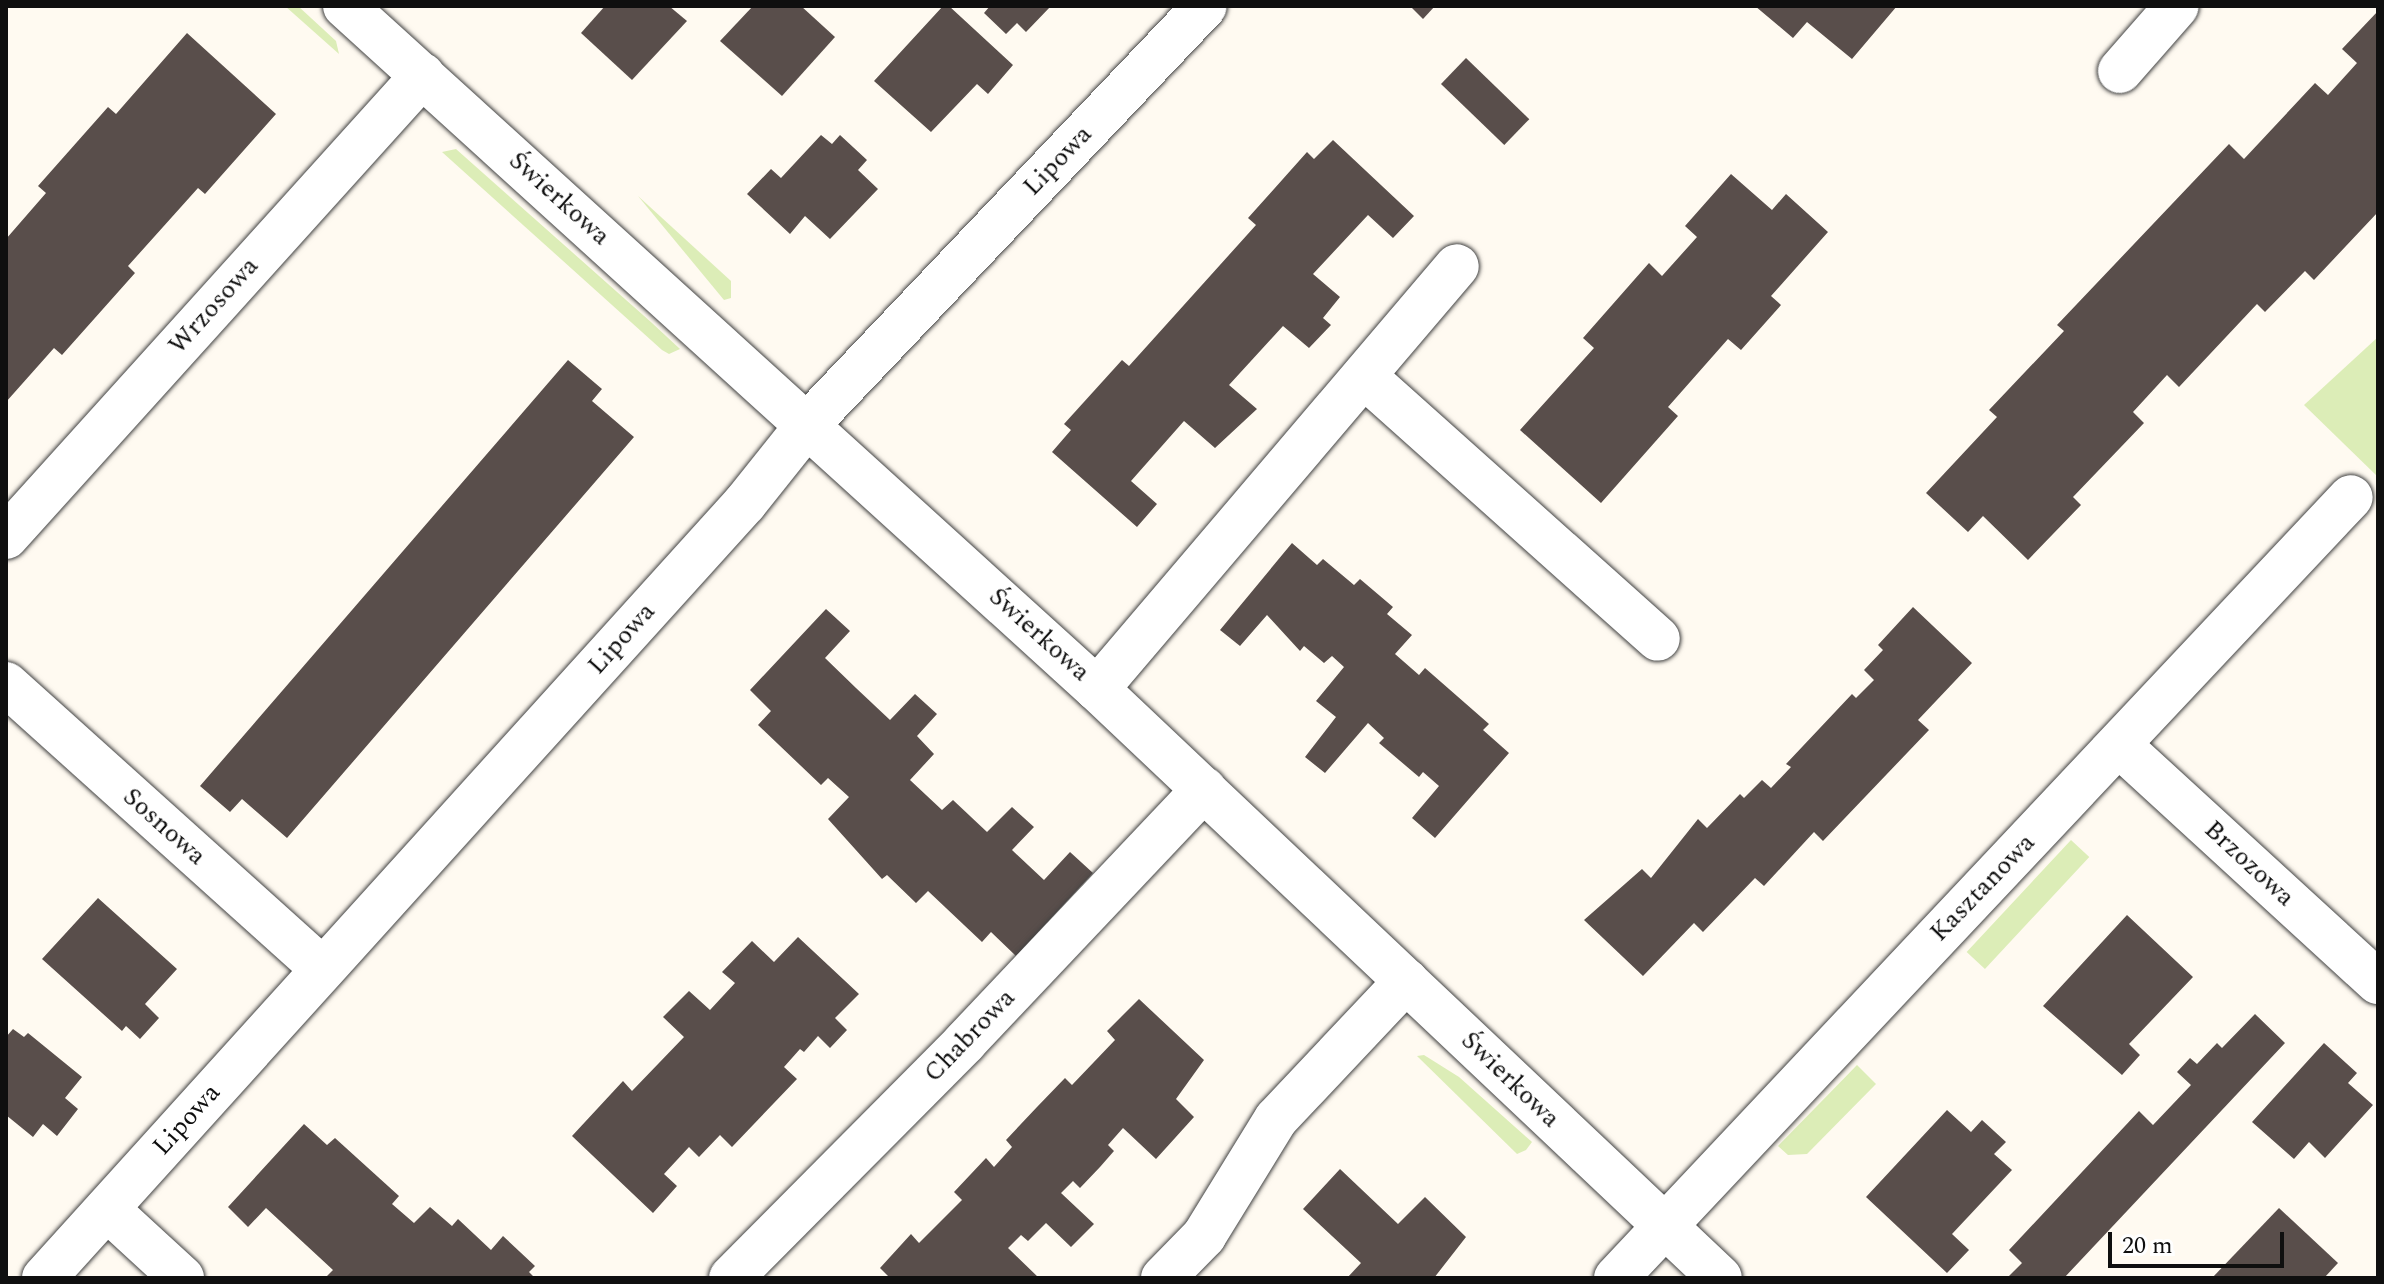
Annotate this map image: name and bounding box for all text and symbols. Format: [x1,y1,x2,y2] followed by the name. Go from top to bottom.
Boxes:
[1017,119,1099,203] street label: Lipowa
[502,145,616,253] street label: Świerkowa
[162,251,266,361] street label: Wrzosowa
[982,581,1096,689] street label: Świerkowa
[582,597,662,681] street label: Lipowa
[116,782,212,872] street label: Sosnowa
[2197,814,2301,914] street label: Brzozowa
[1924,828,2042,948] street label: Kasztanowa
[918,983,1022,1089] street label: Chabrowa
[1454,1025,1566,1135] street label: Świerkowa
[147,1078,227,1162] street label: Lipowa
[2112,1216,2288,1266] scale bar
[2122,1228,2173,1264] text: 20 m

